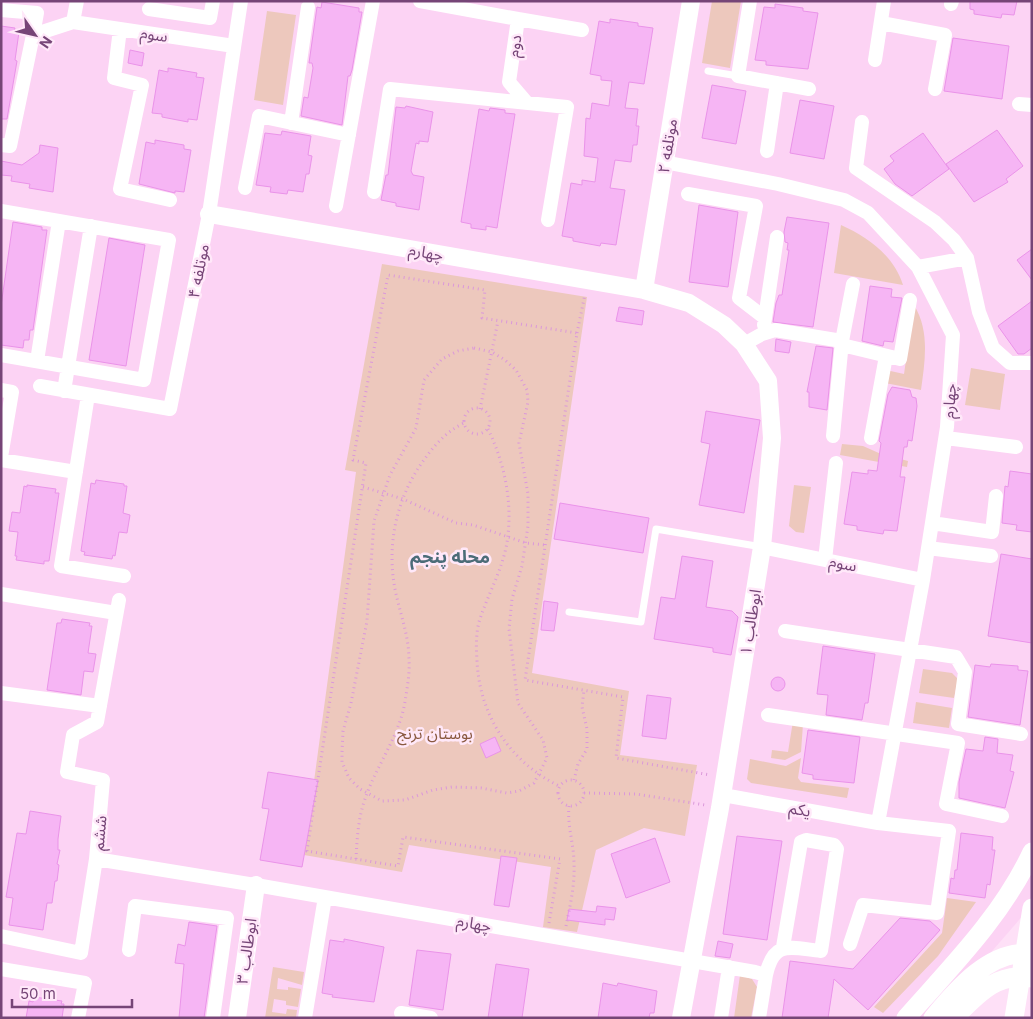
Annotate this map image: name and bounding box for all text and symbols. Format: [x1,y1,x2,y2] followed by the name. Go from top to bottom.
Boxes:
[10,10,60,60] north arrow
[138,22,169,49] street label: سوم
[36,33,56,52] text: N
[503,33,528,59] street label: دوم
[653,117,681,175] street label: موتلفه ۲
[406,239,445,268] street label: چهارم
[183,242,213,300] street label: موتلفه ۴
[938,383,963,419] street label: چهارم
[410,546,490,570] district label: محله پنجم
[827,551,859,578] street label: سوم
[735,588,765,656] street label: ابوطالب ۱
[397,723,473,746] park label: بوستان ترنج
[787,797,813,824] street label: یکم
[88,815,113,852] street label: ششم
[454,910,493,939] street label: چهارم
[231,917,261,985] street label: ابوطالب ۳
[12,976,132,1008] scale bar
[20,984,56,1003] text: 50 m

